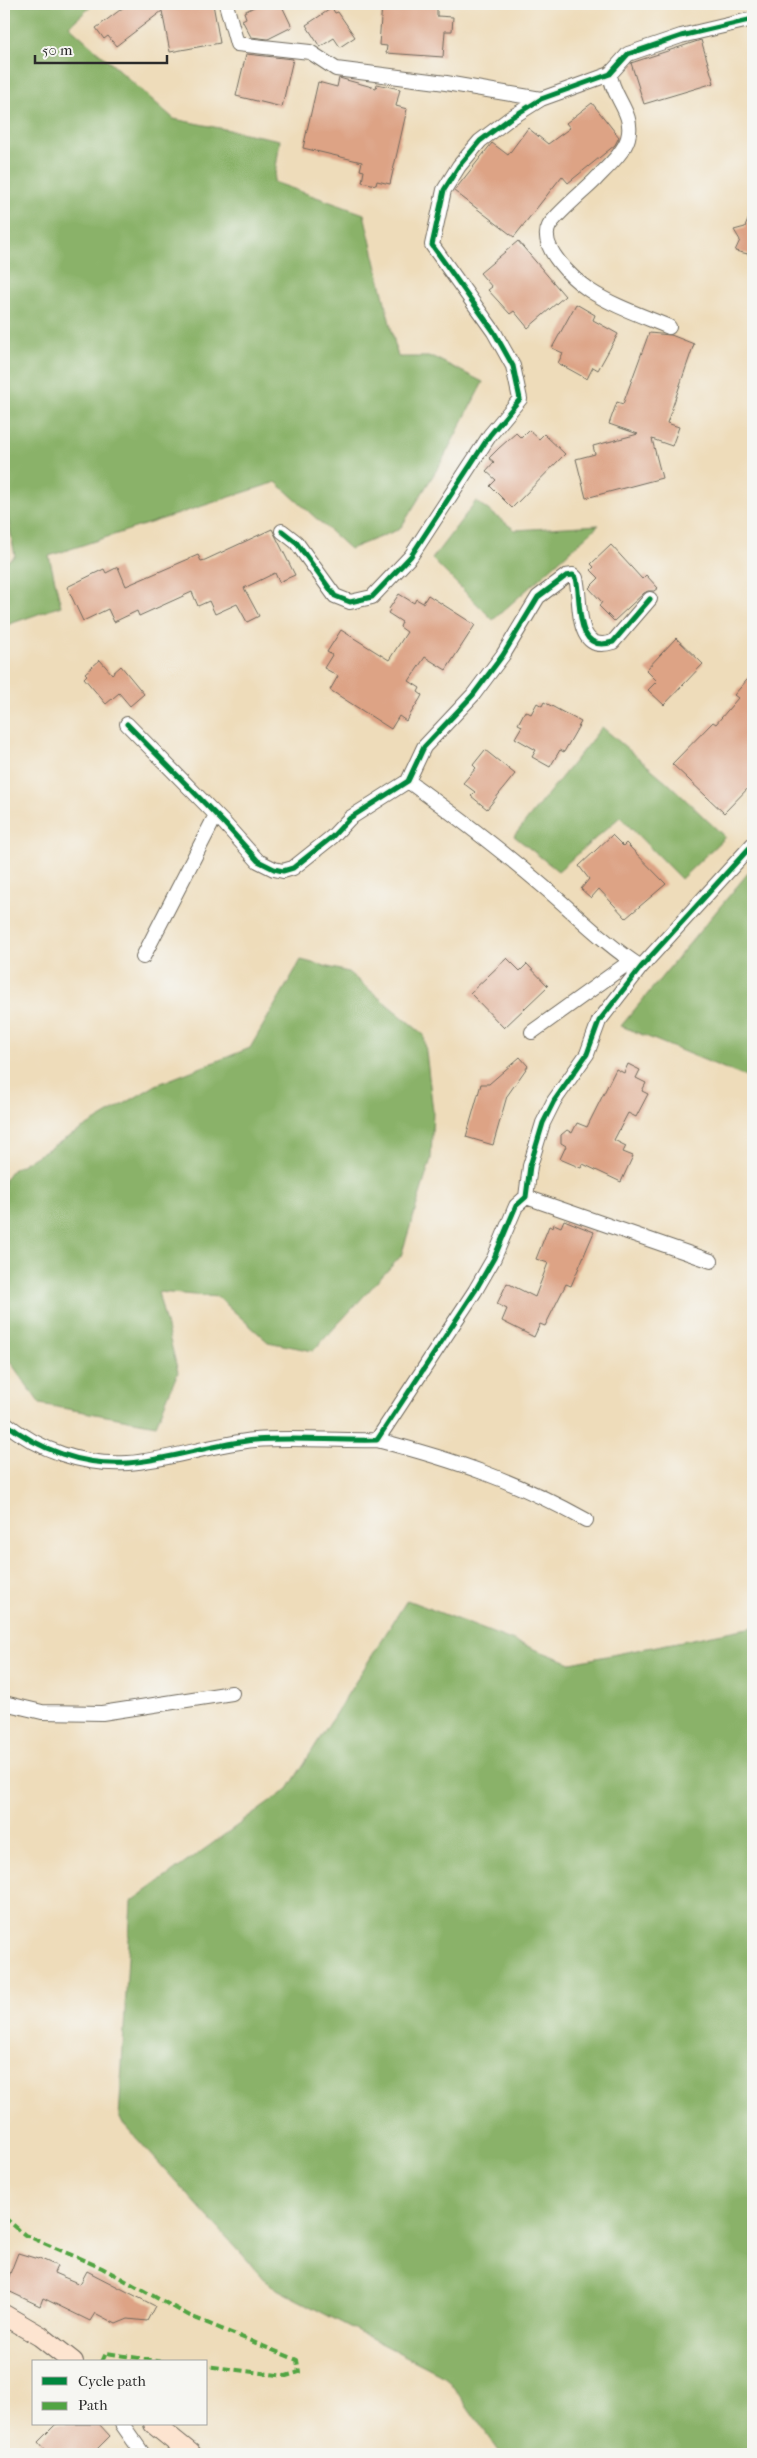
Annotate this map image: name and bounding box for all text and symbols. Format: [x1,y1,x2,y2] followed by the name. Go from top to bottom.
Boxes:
[35,32,168,64] scale bar
[42,41,73,59] text: 50 m
[32,2360,208,2426] legend
[78,2372,146,2390] text: Cycle path
[78,2396,108,2414] text: Path

